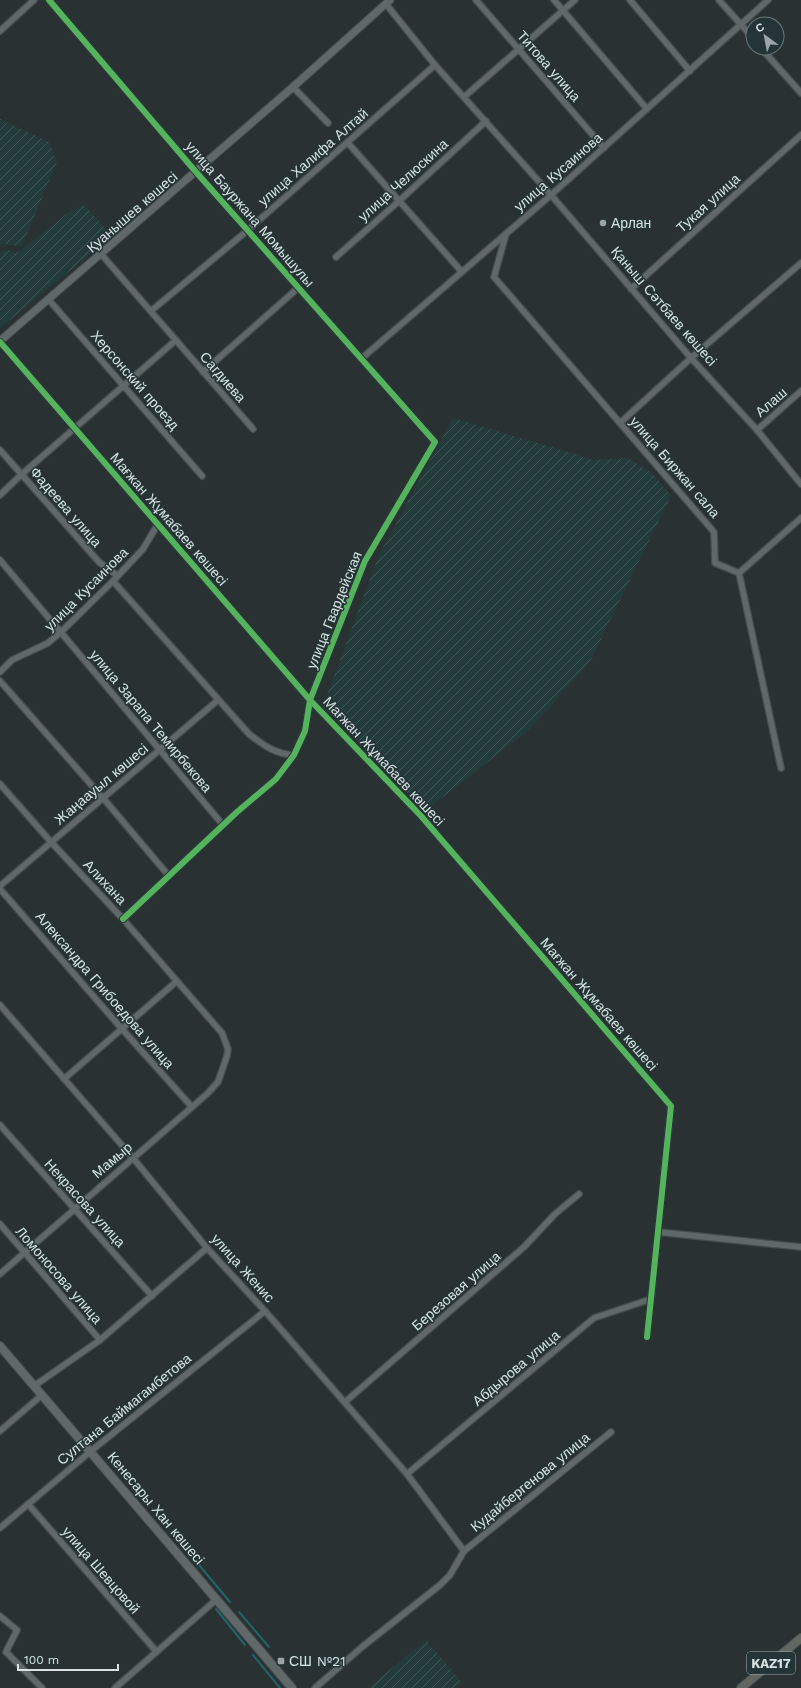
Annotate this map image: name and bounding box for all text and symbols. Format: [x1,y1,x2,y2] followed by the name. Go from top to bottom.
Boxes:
[745,16,785,56] north arrow
[753,20,767,36] text: С
[514,27,584,105] street label: Титова улица
[255,105,371,209] street label: улица Халифа Алтай
[511,129,605,215] street label: улица Кусаинова
[355,135,451,224] street label: улица Челюскина
[182,138,318,290] street label: улица Бауржана Момышулы
[83,168,181,256] street label: Қуанышев көшесі
[673,170,743,236] street label: Тукая улица
[611,215,651,231] place label: Арлан
[598,218,608,228] marker: Арлан
[608,243,720,369] street label: Қаныш Сәтбаев көшесі
[88,327,182,433] street label: Херсонский проезд
[197,349,249,406] street label: Сагдиева
[752,384,790,420] street label: Алаш
[627,413,723,521] street label: улица Биржан сала
[107,450,231,588] street label: Мағжан Жұмабаев көшесі
[27,464,105,550] street label: Фадеева улица
[41,544,131,634] street label: улица Кусаинова
[303,549,365,671] street label: улица Гвардейская
[87,647,215,796] street label: улица Зарапа Темирбекова
[320,693,448,829] street label: Мағжан Жұмабаев көшесі
[51,740,151,828] street label: Жаңаауыл көшесі
[80,856,130,908] street label: Алихана
[33,908,178,1072] street label: Александра Грибоедова улица
[537,935,661,1073] street label: Мағжан Жұмабаев көшесі
[89,1139,135,1181] street label: Мамыр
[41,1156,129,1250] street label: Некрасова улица
[13,1223,106,1327] street label: Ломоносова улица
[208,1231,278,1305] street label: улица Женис
[408,1248,504,1334] street label: Березовая улица
[469,1327,563,1409] street label: Абдырова улица
[54,1350,194,1468] street label: Султана Баймагамбетова
[467,1429,593,1535] street label: Кудайбергенова улица
[104,1449,208,1567] street label: Кенесары Хан көшесі
[59,1523,143,1617] street label: улица Шевцовой
[18,1646,118,1672] scale bar
[747,1652,795,1674] road number: KAZ17
[24,1653,59,1667] text: 100 m
[289,1653,346,1669] place label: СШ №21
[276,1656,286,1666] marker: СШ №21

